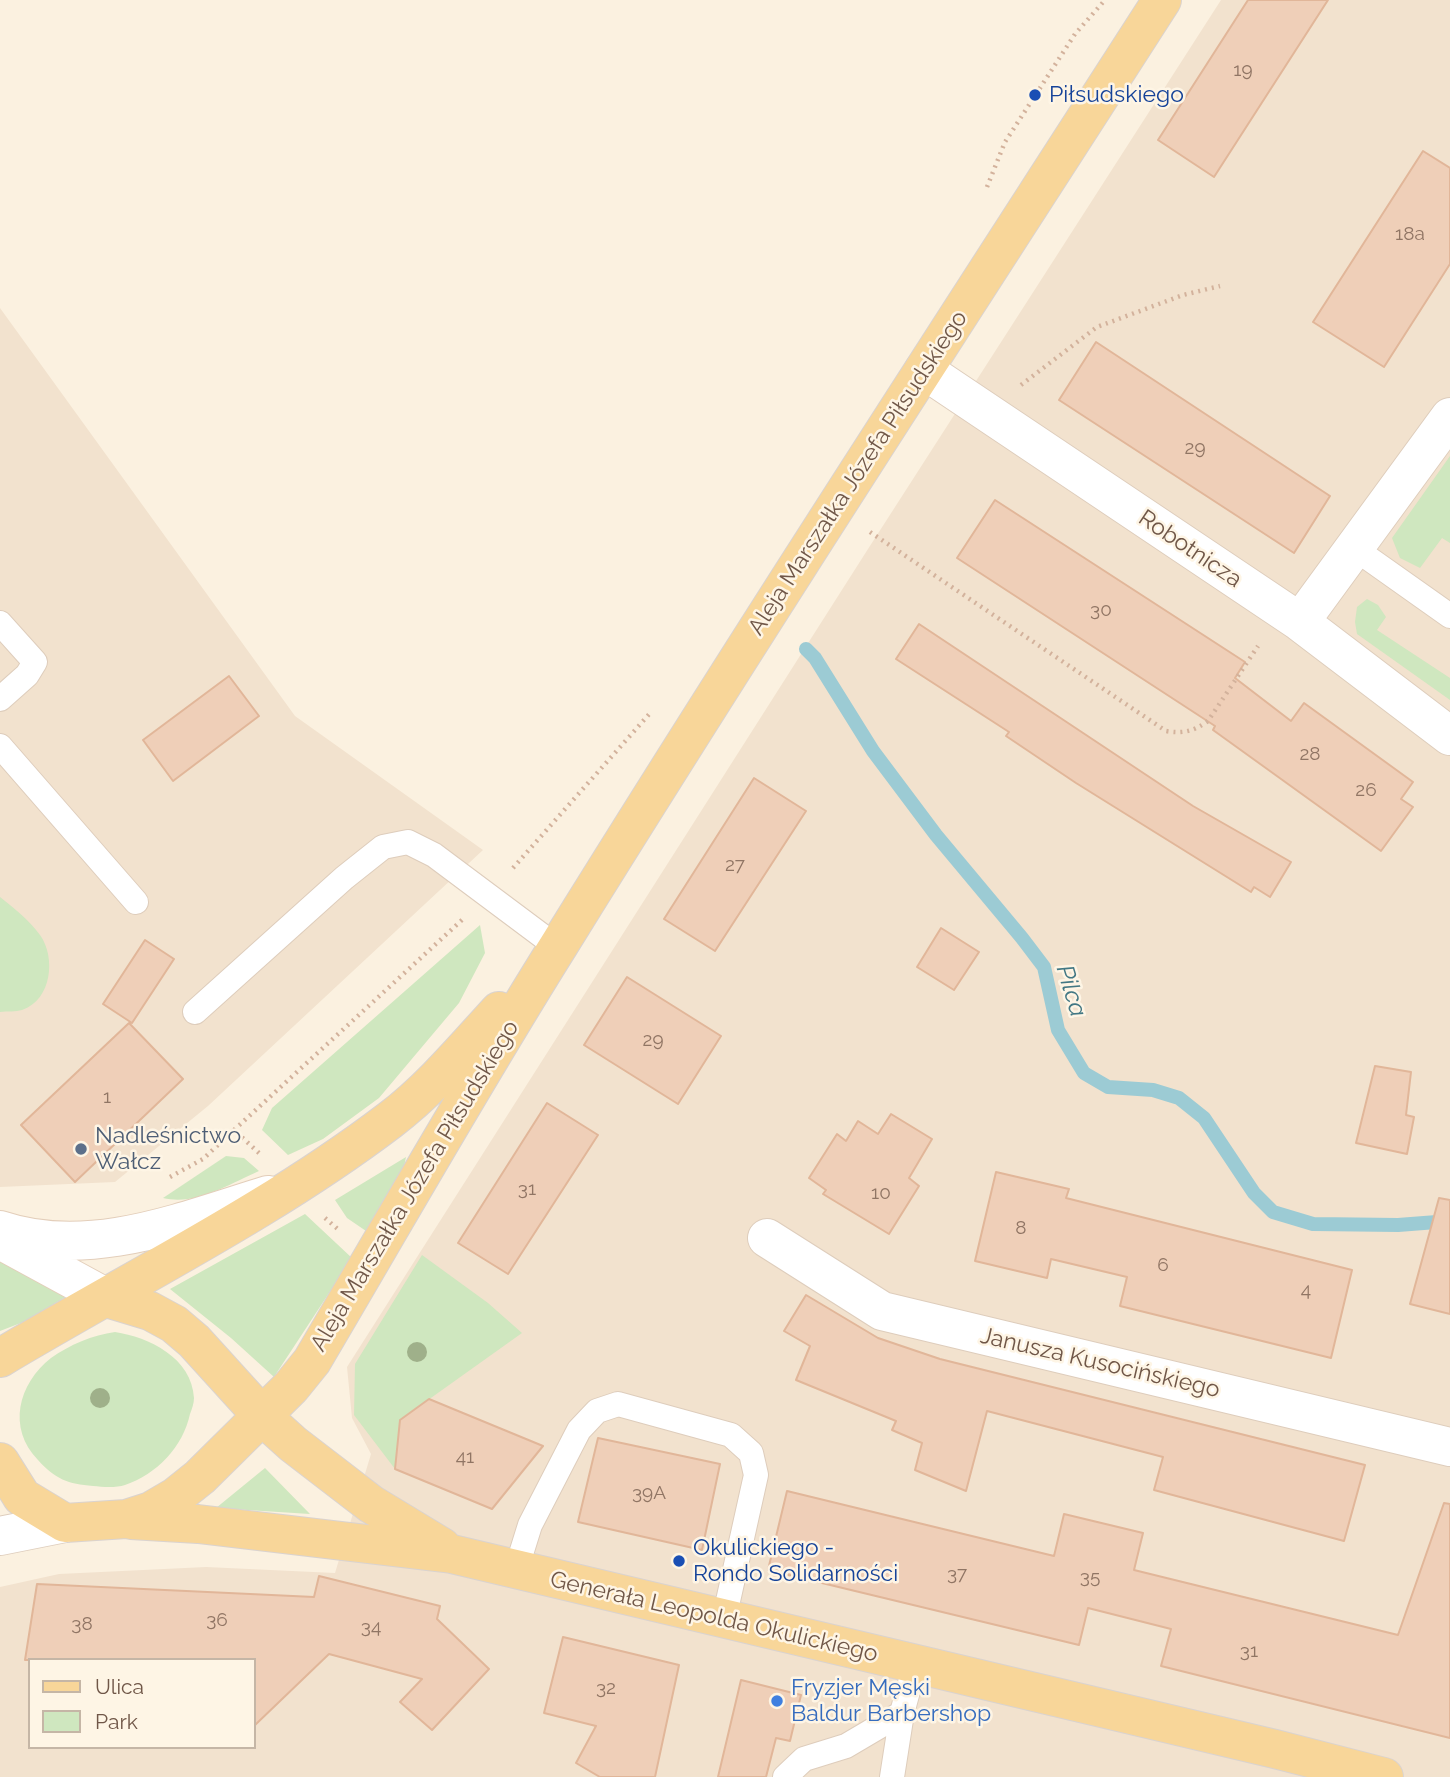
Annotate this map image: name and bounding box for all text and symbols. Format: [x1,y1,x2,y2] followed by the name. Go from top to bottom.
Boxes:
[1233,59,1253,81] house number: 19
[1049,81,1184,109] place label: Piłsudskiego
[1027,87,1043,103] marker: Piłsudskiego
[1395,223,1425,245] house number: 18a
[743,306,973,640] street label: Aleja Marszałka Józefa Piłsudskiego
[1184,437,1206,459] house number: 29
[1133,504,1247,594] street label: Robotnicza
[1090,599,1112,621] house number: 30
[1299,743,1321,765] house number: 28
[1355,779,1377,801] house number: 26
[725,854,745,876] house number: 27
[1050,962,1092,1020] water label: Pilca
[305,1015,525,1357] street label: Aleja Marszałka Józefa Piłsudskiego
[642,1029,664,1051] house number: 29
[103,1086,111,1108] house number: 1
[95,1122,241,1176] place label: Nadleśnictwo Wałcz
[73,1141,89,1157] marker: Nadleśnictwo Wałcz
[518,1178,536,1200] house number: 31
[871,1182,891,1204] house number: 10
[1015,1217,1027,1239] house number: 8
[1157,1254,1169,1276] house number: 6
[1301,1279,1311,1301] house number: 4
[978,1322,1222,1404] street label: Janusza Kusocińskiego
[456,1446,474,1468] house number: 41
[632,1482,666,1504] house number: 39A
[693,1534,898,1588] place label: Okulickiego - Rondo Solidarności
[671,1553,687,1569] marker: Okulickiego - Rondo Solidarności
[947,1563,967,1585] house number: 37
[548,1566,880,1668] street label: Generała Leopolda Okulickiego
[1080,1566,1100,1588] house number: 35
[206,1609,228,1631] house number: 36
[71,1613,93,1635] house number: 38
[361,1616,381,1638] house number: 34
[1240,1640,1258,1662] house number: 31
[28,1658,256,1749] legend
[95,1674,144,1699] text: Ulica
[791,1674,991,1728] place label: Fryzjer Męski Baldur Barbershop
[596,1677,616,1699] house number: 32
[769,1693,785,1709] marker: Fryzjer Męski Baldur Barbershop
[95,1709,138,1734] text: Park

